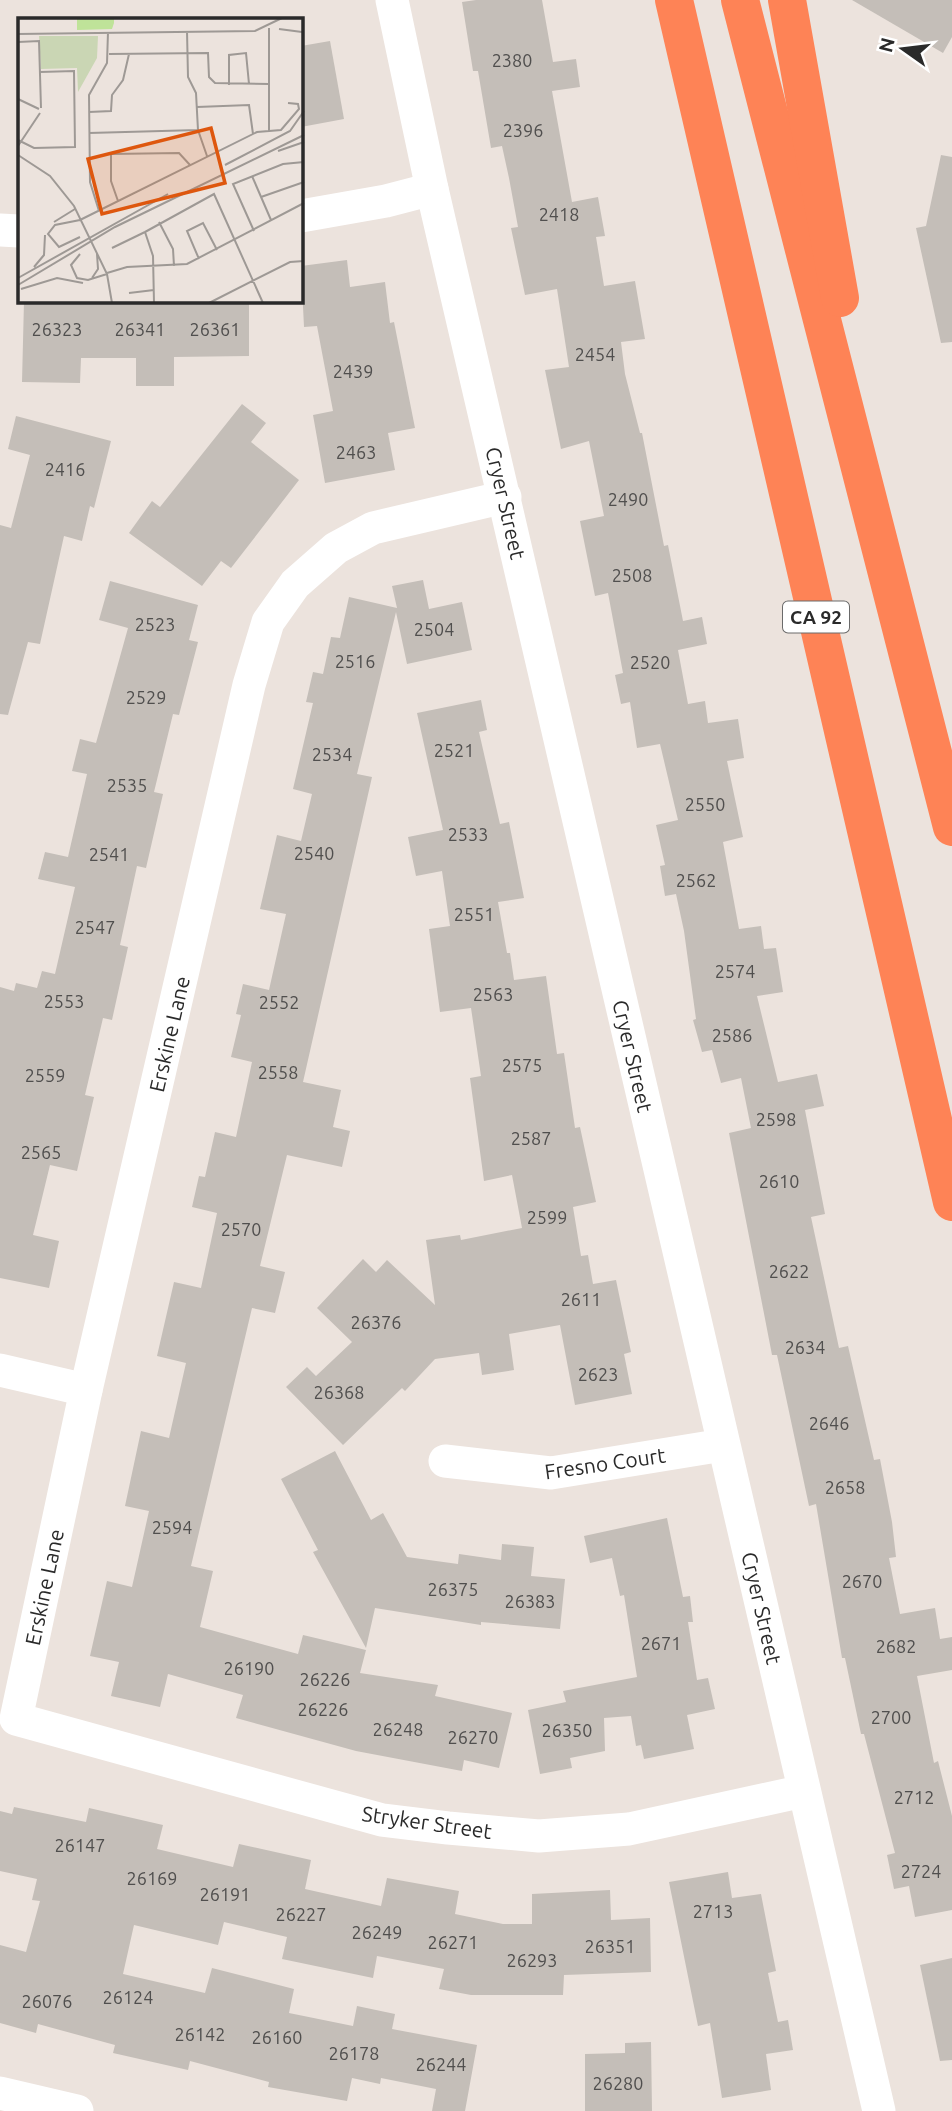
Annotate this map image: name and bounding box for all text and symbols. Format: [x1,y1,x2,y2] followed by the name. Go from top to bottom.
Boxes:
[868,14,938,84] north arrow
[18,18,303,303] inset map
[874,35,899,54] text: N
[492,50,532,70] house number: 2380
[503,120,543,140] house number: 2396
[539,204,579,224] house number: 2418
[32,319,82,339] house number: 26323
[115,319,165,339] house number: 26341
[190,319,240,339] house number: 26361
[575,344,615,364] house number: 2454
[333,361,373,381] house number: 2439
[336,442,376,462] house number: 2463
[481,445,531,561] street label: Cryer Street
[45,459,85,479] house number: 2416
[608,489,648,509] house number: 2490
[612,565,652,585] house number: 2508
[783,602,849,632] road number: CA 92
[135,614,175,634] house number: 2523
[414,619,454,639] house number: 2504
[335,651,375,671] house number: 2516
[630,652,670,672] house number: 2520
[126,687,166,707] house number: 2529
[434,740,474,760] house number: 2521
[312,744,352,764] house number: 2534
[107,775,147,795] house number: 2535
[685,794,725,814] house number: 2550
[448,824,488,844] house number: 2533
[294,843,334,863] house number: 2540
[89,844,129,864] house number: 2541
[676,870,716,890] house number: 2562
[454,904,494,924] house number: 2551
[75,917,115,937] house number: 2547
[715,961,755,981] house number: 2574
[144,974,194,1094] street label: Erskine Lane
[473,984,513,1004] house number: 2563
[44,991,84,1011] house number: 2553
[259,992,299,1012] house number: 2552
[608,998,658,1114] street label: Cryer Street
[712,1025,752,1045] house number: 2586
[502,1055,542,1075] house number: 2575
[258,1062,298,1082] house number: 2558
[25,1065,65,1085] house number: 2559
[756,1109,796,1129] house number: 2598
[511,1128,551,1148] house number: 2587
[21,1142,61,1162] house number: 2565
[759,1171,799,1191] house number: 2610
[527,1207,567,1227] house number: 2599
[221,1219,261,1239] house number: 2570
[769,1261,809,1281] house number: 2622
[561,1289,601,1309] house number: 2611
[351,1312,401,1332] house number: 26376
[785,1337,825,1357] house number: 2634
[578,1364,618,1384] house number: 2623
[314,1382,364,1402] house number: 26368
[809,1413,849,1433] house number: 2646
[543,1443,667,1483] street label: Fresno Court
[825,1477,865,1497] house number: 2658
[152,1517,192,1537] house number: 2594
[20,1527,68,1647] street label: Erskine Lane
[737,1550,787,1666] street label: Cryer Street
[842,1571,882,1591] house number: 2670
[428,1579,478,1599] house number: 26375
[505,1591,555,1611] house number: 26383
[641,1633,681,1653] house number: 2671
[876,1636,916,1656] house number: 2682
[224,1658,274,1678] house number: 26190
[300,1669,350,1689] house number: 26226
[298,1699,348,1719] house number: 26226
[871,1707,911,1727] house number: 2700
[373,1719,423,1739] house number: 26248
[542,1720,592,1740] house number: 26350
[448,1727,498,1747] house number: 26270
[894,1787,934,1807] house number: 2712
[360,1801,494,1843] street label: Stryker Street
[55,1835,105,1855] house number: 26147
[901,1861,941,1881] house number: 2724
[127,1868,177,1888] house number: 26169
[200,1884,250,1904] house number: 26191
[693,1901,733,1921] house number: 2713
[276,1904,326,1924] house number: 26227
[352,1922,402,1942] house number: 26249
[428,1932,478,1952] house number: 26271
[585,1936,635,1956] house number: 26351
[507,1950,557,1970] house number: 26293
[103,1987,153,2007] house number: 26124
[22,1991,72,2011] house number: 26076
[175,2024,225,2044] house number: 26142
[252,2027,302,2047] house number: 26160
[329,2043,379,2063] house number: 26178
[416,2054,466,2074] house number: 26244
[593,2073,643,2093] house number: 26280

